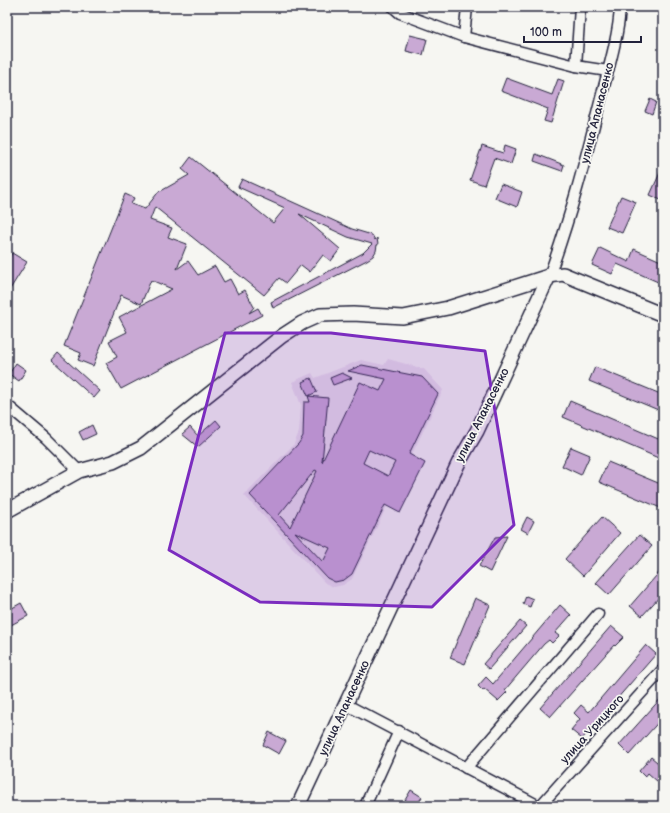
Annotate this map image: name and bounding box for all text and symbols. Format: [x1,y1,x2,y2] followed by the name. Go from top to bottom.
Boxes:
[524,18,641,44] scale bar
[530,25,562,40] text: 100 m
[578,61,617,165] street label: улица Апанасенко
[452,366,513,465] street label: улица Апанасенко
[316,658,373,758] street label: улица Апанасенко
[557,692,627,767] street label: улица Урицкого

